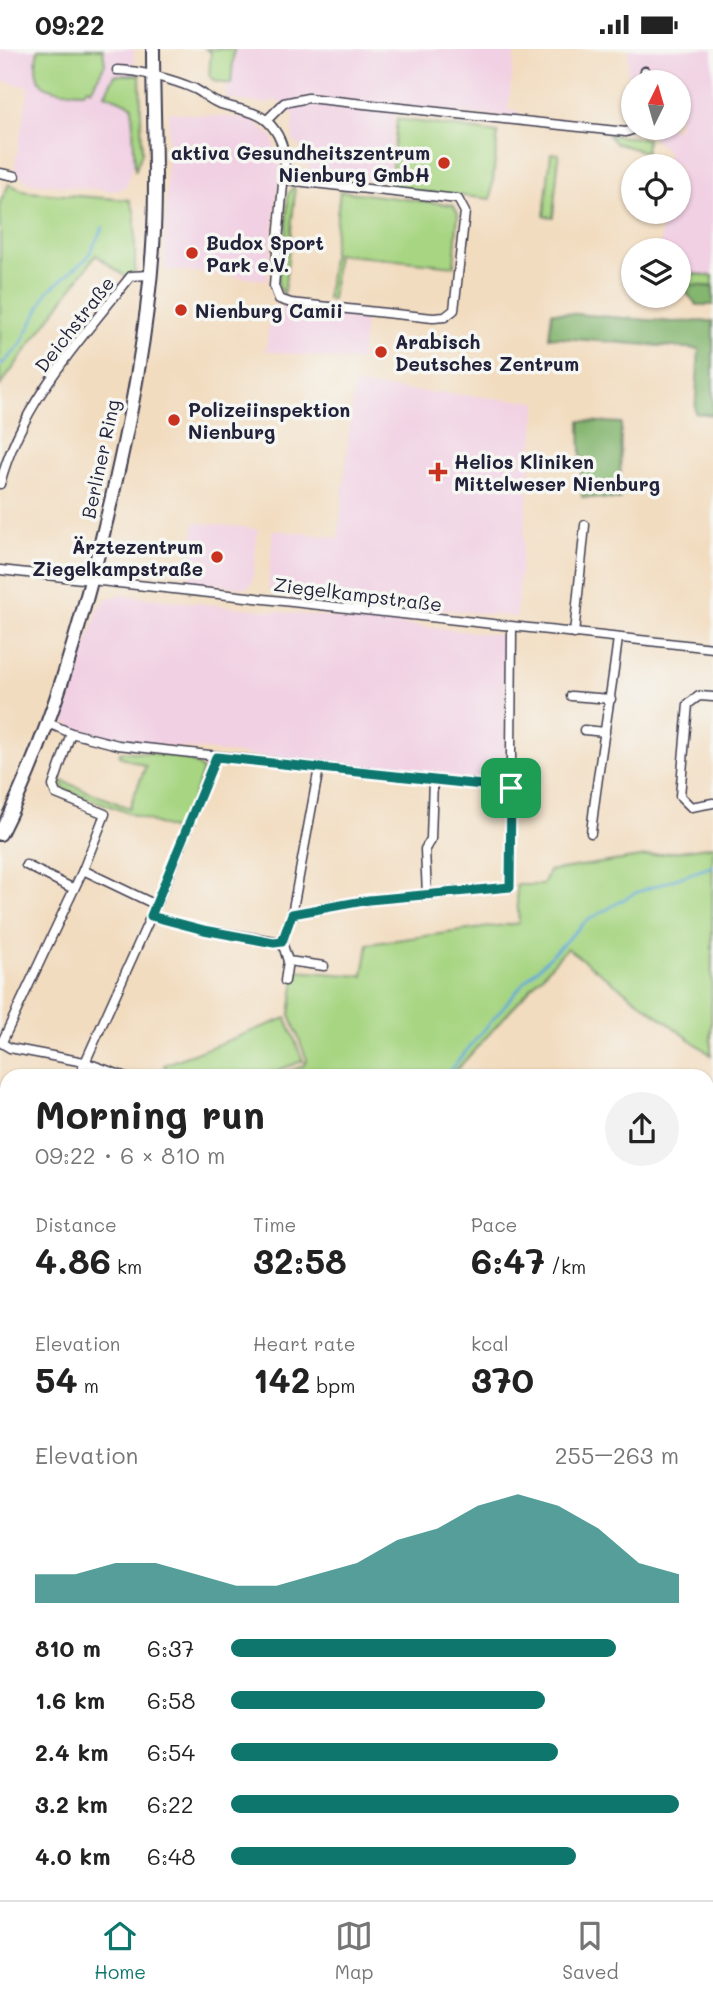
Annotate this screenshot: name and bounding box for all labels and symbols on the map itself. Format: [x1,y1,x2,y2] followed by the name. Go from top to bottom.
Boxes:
[621,70,691,140] north arrow
[171,140,430,187] place label: aktiva Gesundheitszentrum Nienburg GmbH
[436,155,452,171] marker: aktiva Gesundheitszentrum Nienburg GmbH
[206,230,324,277] place label: Budox Sport Park e.V.
[184,245,200,261] marker: Budox Sport Park e.V.
[29,271,119,377] street label: Deichstraße
[195,298,343,323] place label: Nienburg Camii
[173,302,189,318] marker: Nienburg Camii
[395,329,579,376] place label: Arabisch Deutsches Zentrum
[373,344,389,360] marker: Arabisch Deutsches Zentrum
[75,397,125,521] street label: Berliner Ring
[188,397,350,444] place label: Polizeiinspektion Nienburg
[166,412,182,428] marker: Polizeiinspektion Nienburg
[454,449,660,496] place label: Helios Kliniken Mittelweser Nienburg
[428,462,448,482] marker: Helios Kliniken Mittelweser Nienburg
[32,534,203,581] place label: Ärztezentrum Ziegelkampstraße
[209,549,225,565] marker: Ärztezentrum Ziegelkampstraße
[272,571,444,617] street label: Ziegelkampstraße
[481,758,541,818] pin

